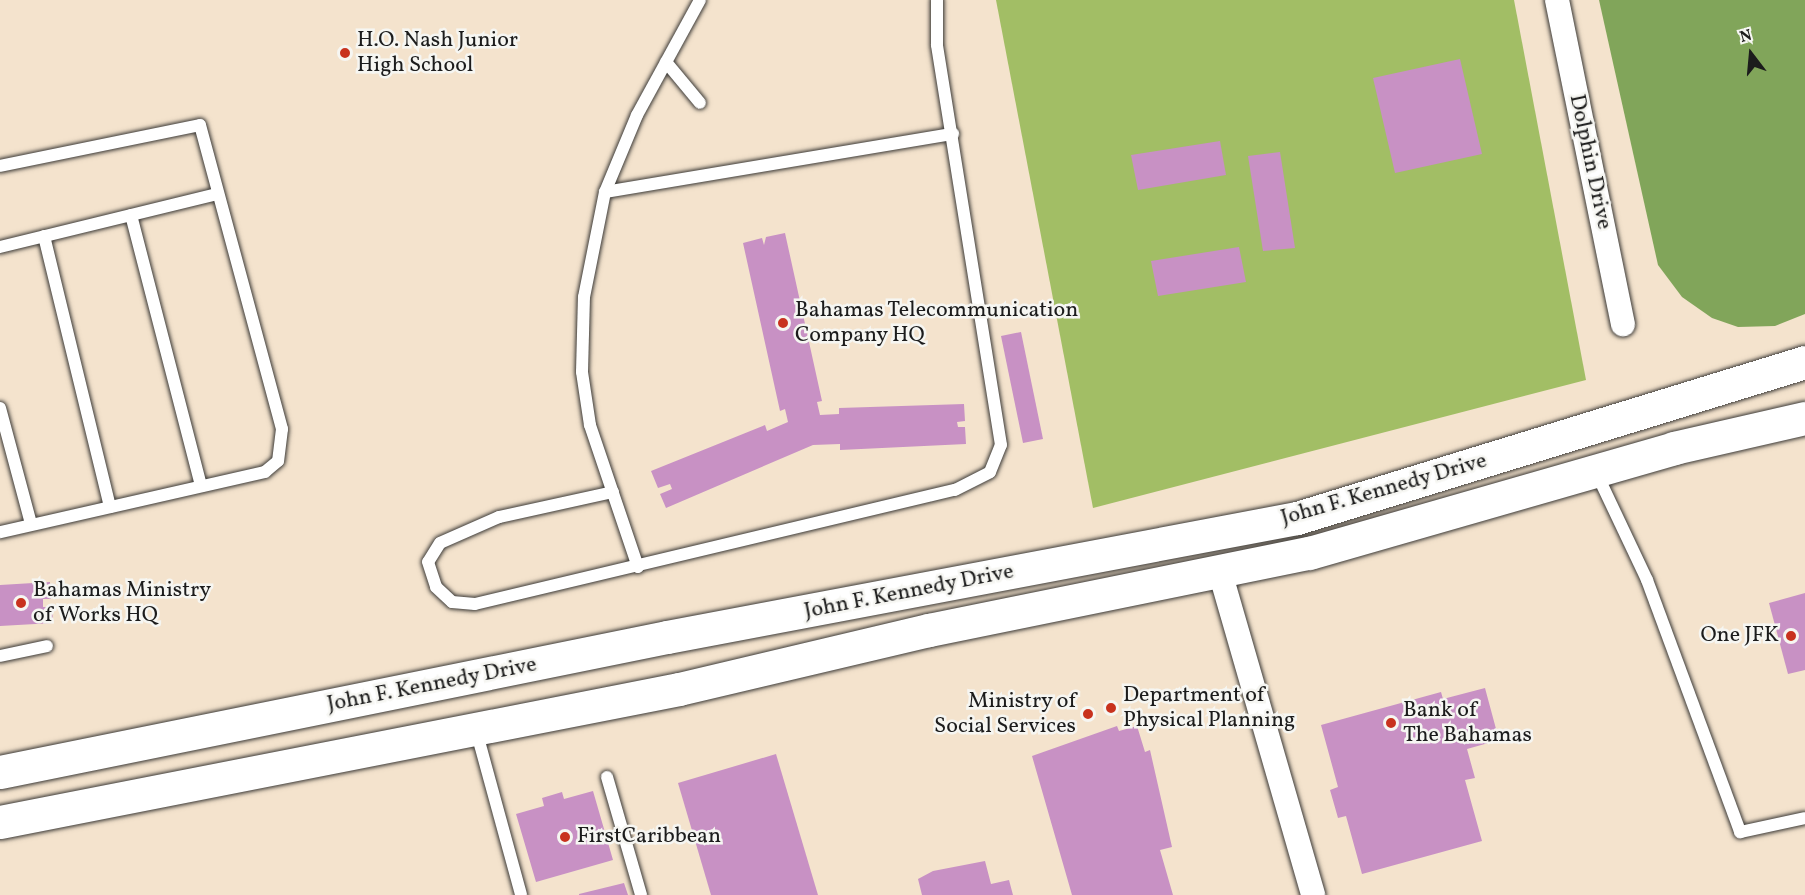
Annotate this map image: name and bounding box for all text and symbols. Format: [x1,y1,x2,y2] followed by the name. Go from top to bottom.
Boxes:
[1721,24,1781,84] north arrow
[1737,25,1755,49] text: N
[357,27,518,78] place label: H.O. Nash Junior High School
[338,46,352,60] marker: H.O. Nash Junior High School
[1563,92,1617,232] street label: Dolphin Drive
[795,297,1079,348] place label: Bahamas Telecommunication Company HQ
[776,316,790,330] marker: Bahamas Telecommunication Company HQ
[1278,448,1490,532] street label: John F. Kennedy Drive
[802,559,1016,625] street label: John F. Kennedy Drive
[33,577,211,628] place label: Bahamas Ministry of Works HQ
[14,596,28,610] marker: Bahamas Ministry of Works HQ
[1700,623,1779,649] place label: One JFK
[1784,629,1798,643] marker: One JFK
[325,652,539,718] street label: John F. Kennedy Drive
[1123,682,1295,734] place label: Department of Physical Planning
[934,688,1076,740] place label: Ministry of Social Services
[1403,697,1532,748] place label: Bank of The Bahamas
[1104,701,1118,715] marker: Department of Physical Planning
[1081,707,1095,721] marker: Ministry of Social Services
[1384,716,1398,730] marker: Bank of The Bahamas
[577,824,721,850] place label: FirstCaribbean
[558,830,572,844] marker: FirstCaribbean

